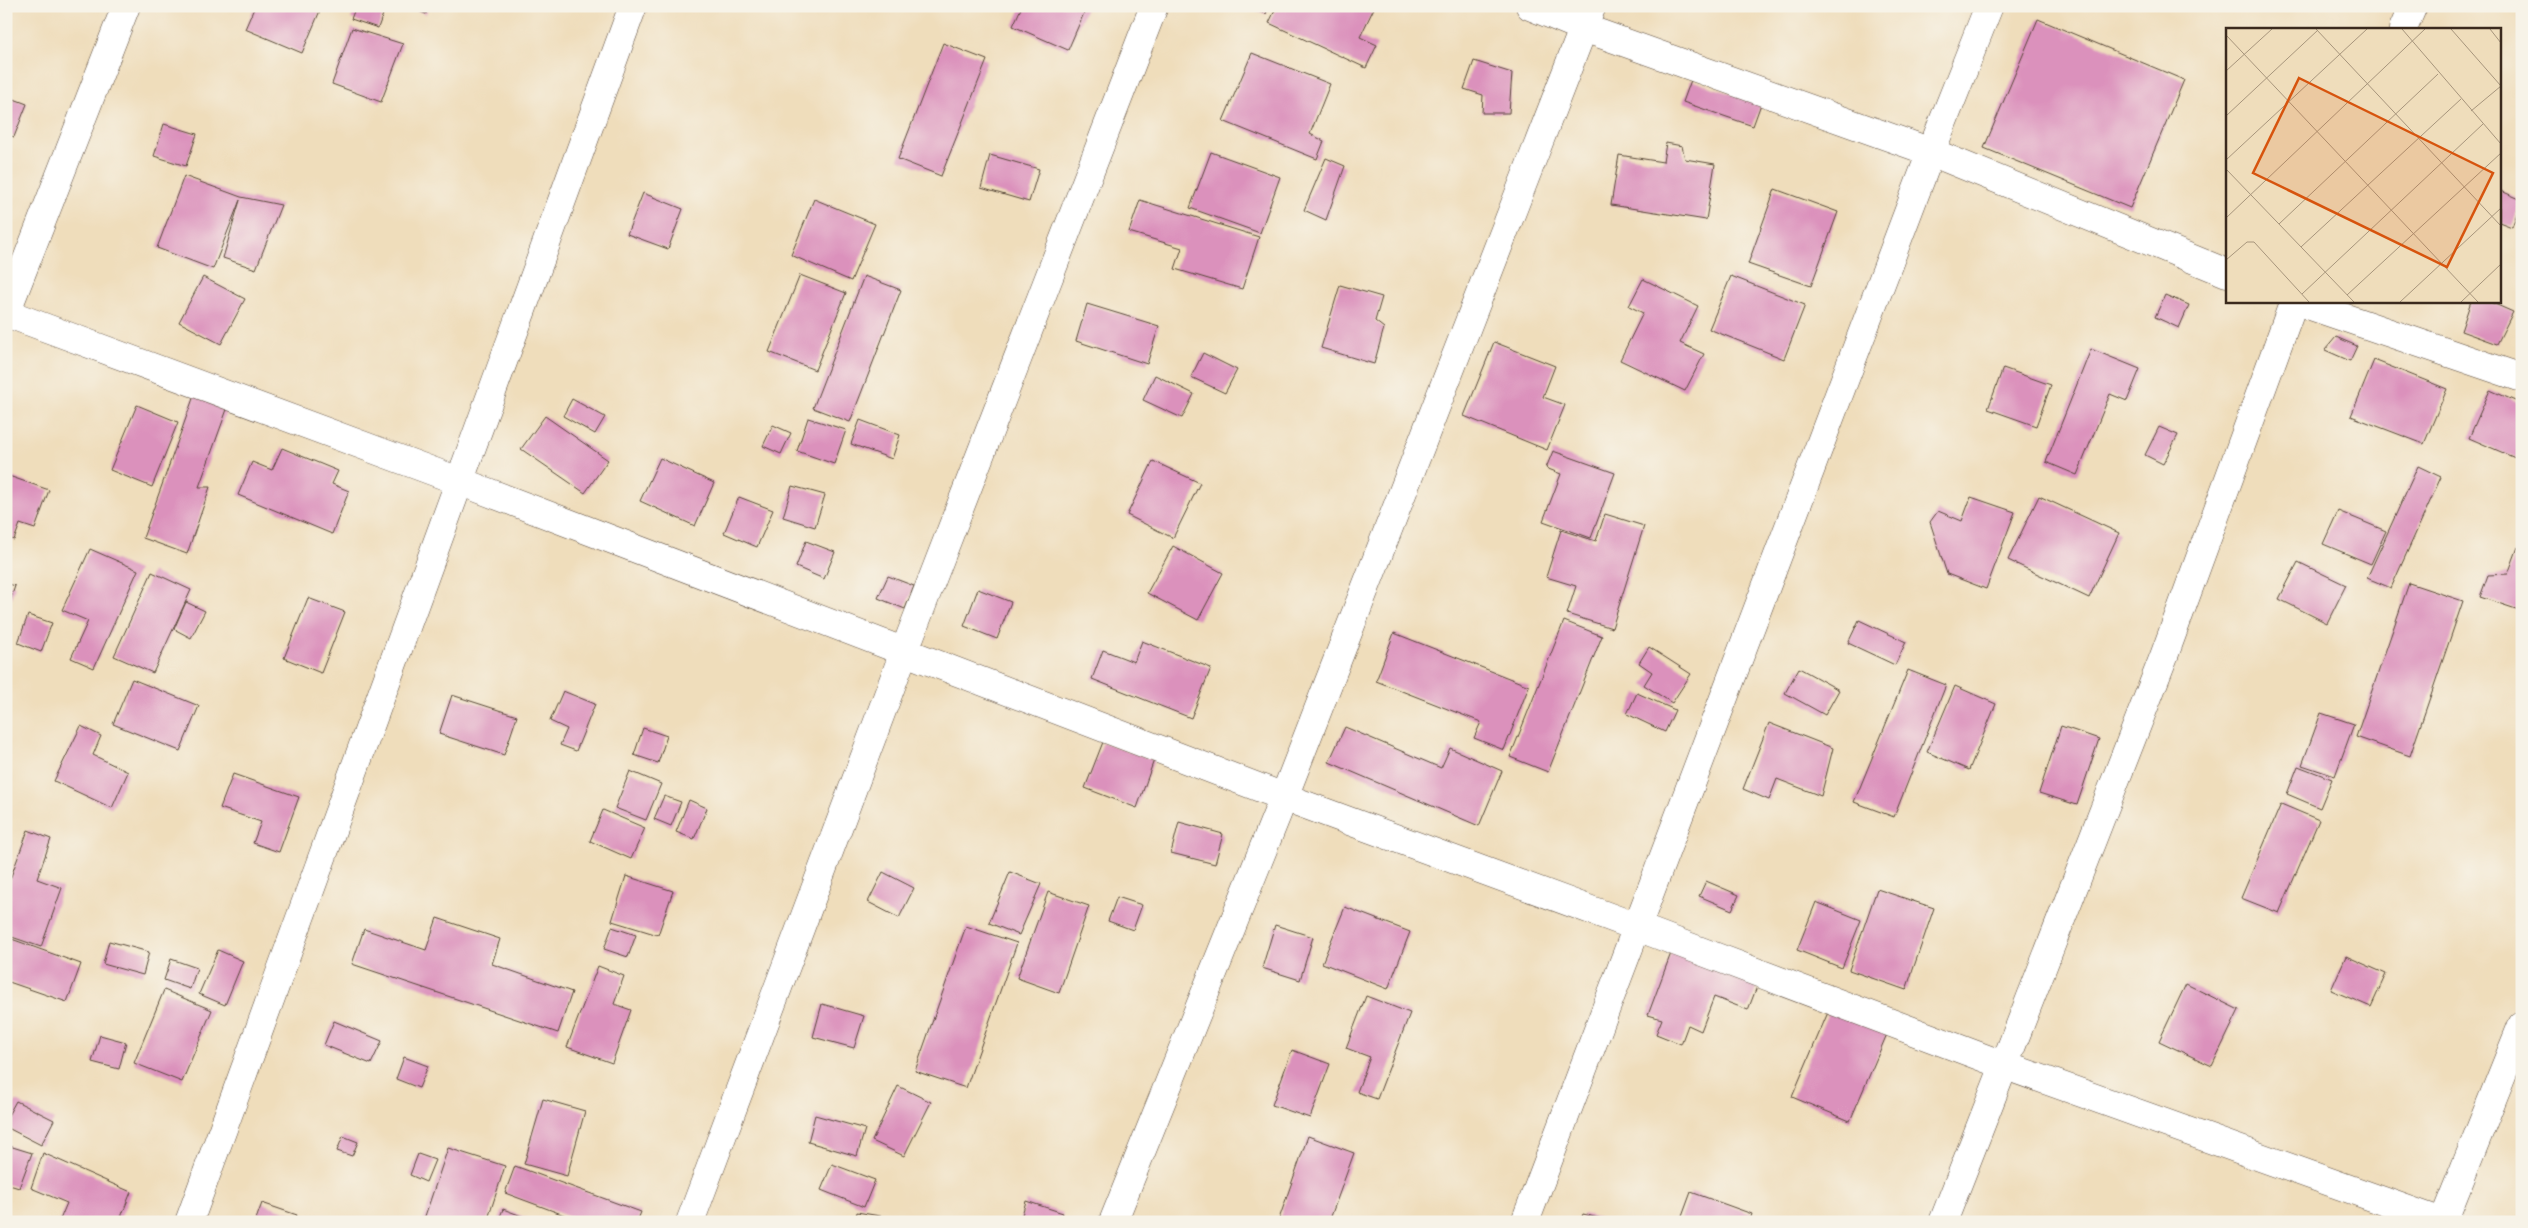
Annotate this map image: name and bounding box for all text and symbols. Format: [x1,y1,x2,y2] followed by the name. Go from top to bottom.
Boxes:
[2226,28,2500,302] inset map

